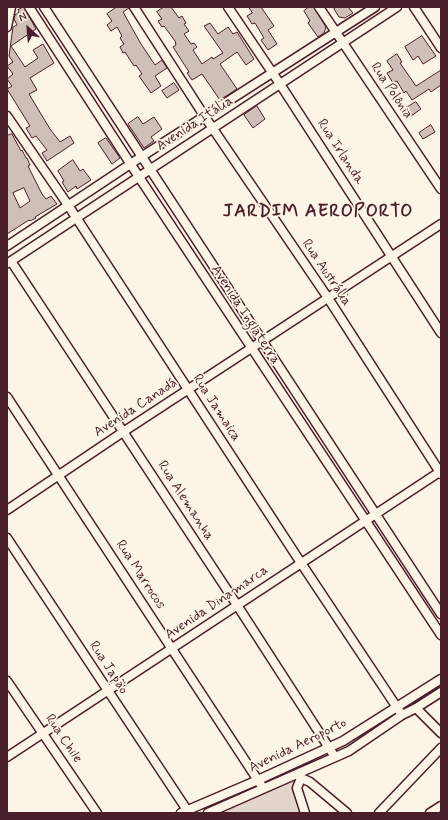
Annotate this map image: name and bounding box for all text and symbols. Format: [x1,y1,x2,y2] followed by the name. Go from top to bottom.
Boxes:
[8,8,48,48] north arrow
[16,9,29,25] text: N
[366,60,416,122] street label: Rua Polônia
[154,93,236,155] street label: Avenida Itália
[313,116,367,188] street label: Rua Irlanda
[221,201,415,223] district label: JARDIM AEROPORTO
[298,236,354,310] street label: Rua Austrália
[207,262,283,368] street label: Avenida Inglaterra
[188,371,244,445] street label: Rua Jamaica
[91,375,181,441] street label: Avenida Canadá
[153,458,217,544] street label: Rua Alemanha
[111,537,169,613] street label: Rua Marrocos
[162,562,272,644] street label: Avenida Dinamarca
[85,638,131,698] street label: Rua Japão
[41,711,85,767] street label: Rua Chile
[246,715,350,777] street label: Avenida Aeroporto

